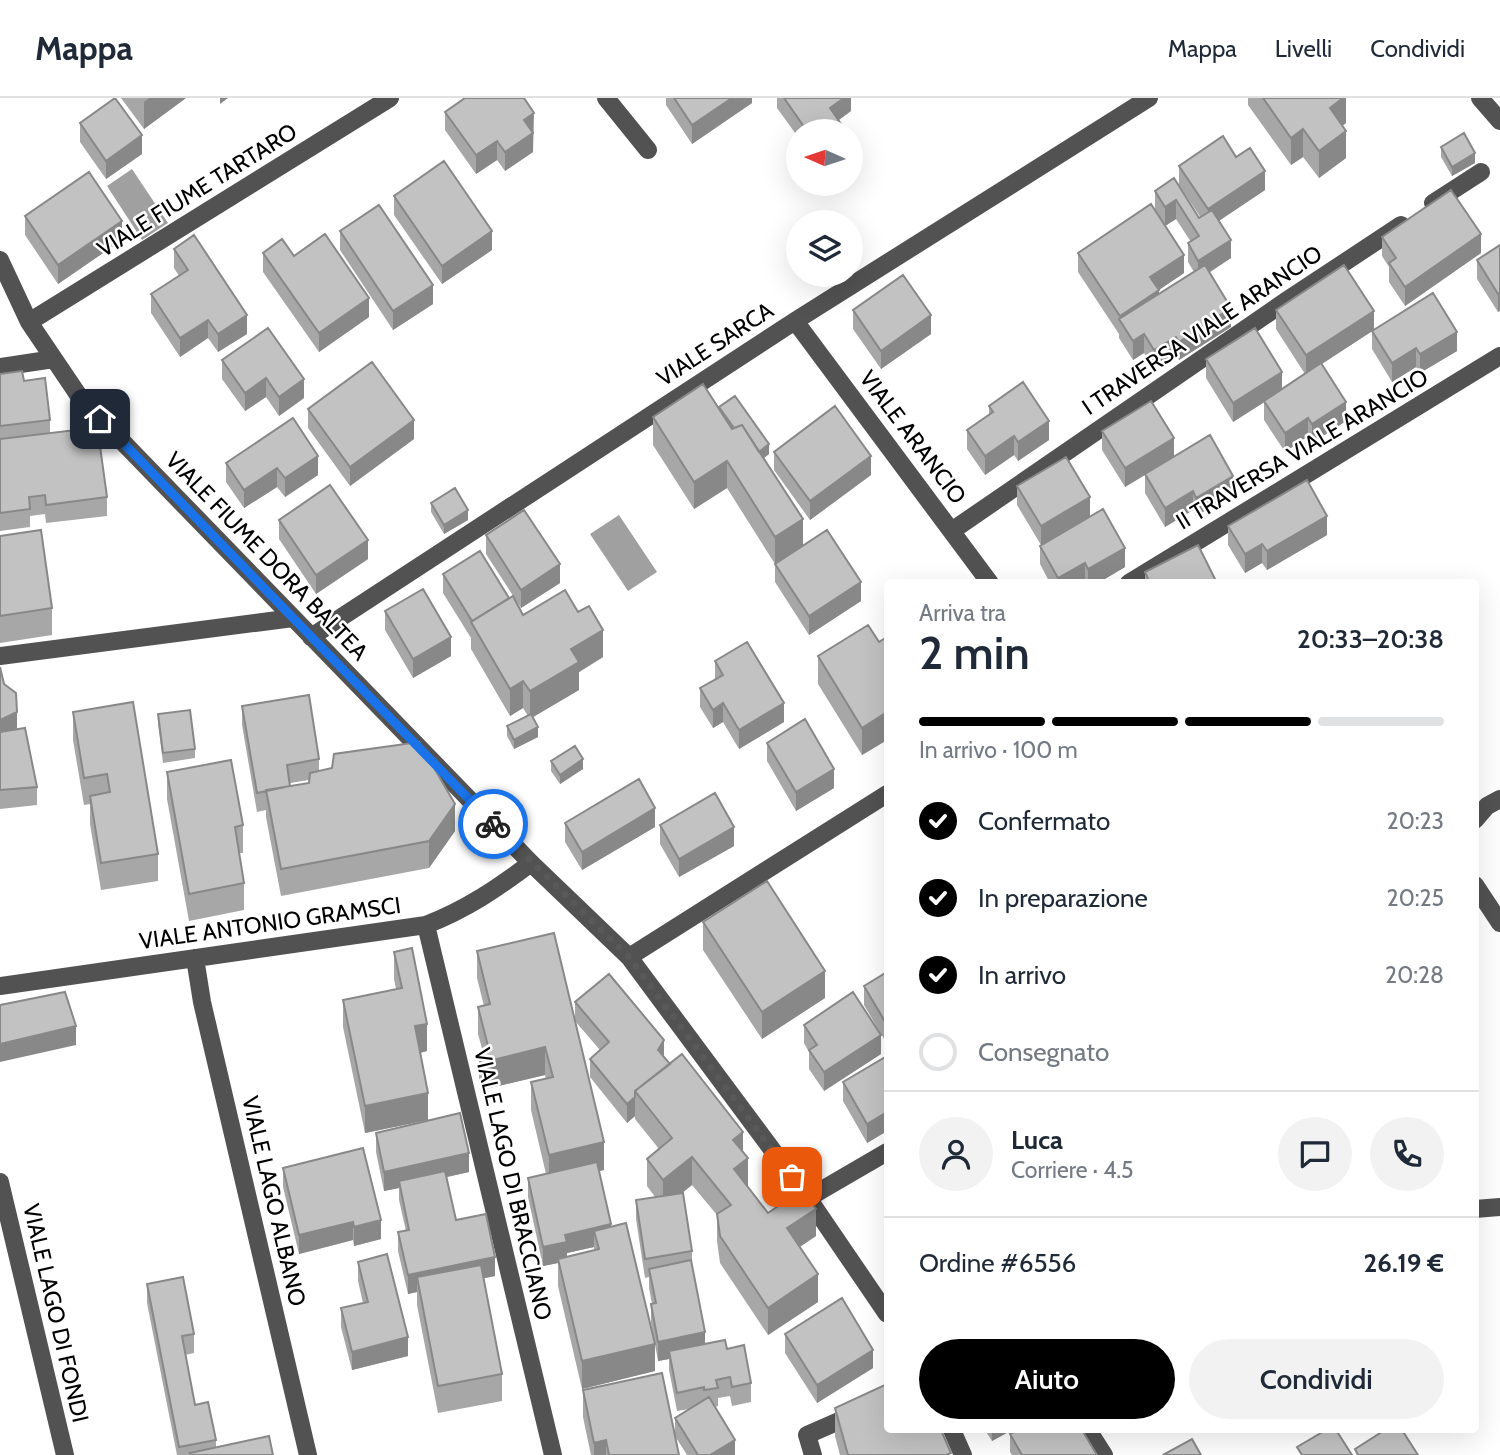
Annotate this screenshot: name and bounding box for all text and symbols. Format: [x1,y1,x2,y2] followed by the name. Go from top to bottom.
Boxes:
[35,28,133,68] text: Mappa
[1168,34,1237,63] text: Mappa
[1275,34,1332,63] text: Livelli
[1370,34,1465,63] text: Condividi
[92,117,302,263] street label: VIALE FIUME TARTARO
[786,119,863,196] north arrow
[786,119,863,287] map controls
[786,210,863,287] button: layers
[1077,239,1327,421] street label: I TRAVERSA VIALE ARANCIO
[651,296,779,392] street label: VIALE SARCA
[1171,363,1433,535] street label: II TRAVERSA VIALE ARANCIO
[854,365,972,509] street label: VIALE ARANCIO
[70,389,130,449] pin
[81,400,119,438] icon: home
[160,446,374,666] street label: VIALE FIUME DORA BALTEA
[919,599,1006,627] text: Arriva tra
[1297,623,1444,655] text: 20:33–20:38
[919,625,1030,681] text: 2 min
[919,736,1078,764] text: In arrivo · 100 m
[458,789,528,859] courier
[919,802,957,840] icon: check
[474,805,512,843] icon: bike
[978,805,1110,837] text: Confermato
[1387,807,1444,835] text: 20:23
[919,879,957,917] icon: check
[978,882,1148,914] text: In preparazione
[1387,884,1444,912] text: 20:25
[137,891,403,955] street label: VIALE ANTONIO GRAMSCI
[919,956,957,994] icon: check
[978,959,1066,991] text: In arrivo
[1385,961,1444,989] text: 20:28
[978,1036,1109,1068] text: Consegnato
[468,1045,558,1323] street label: VIALE LAGO DI BRACCIANO
[236,1093,312,1309] street label: VIALE LAGO ALBANO
[919,1117,993,1191] button: person
[1278,1117,1352,1191] button: chat
[1370,1117,1444,1191] button: phone
[1011,1124,1063,1156] text: Luca
[762,1147,822,1207] pin
[1011,1156,1133,1184] text: Corriere · 4.5
[773,1158,811,1196] icon: bag
[17,1201,95,1425] street label: VIALE LAGO DI FONDI
[919,1247,1076,1279] text: Ordine #6556
[1364,1247,1444,1279] text: 26.19 €
[919,1339,1175,1419] button: Aiuto
[1189,1339,1444,1419] button: Condividi

